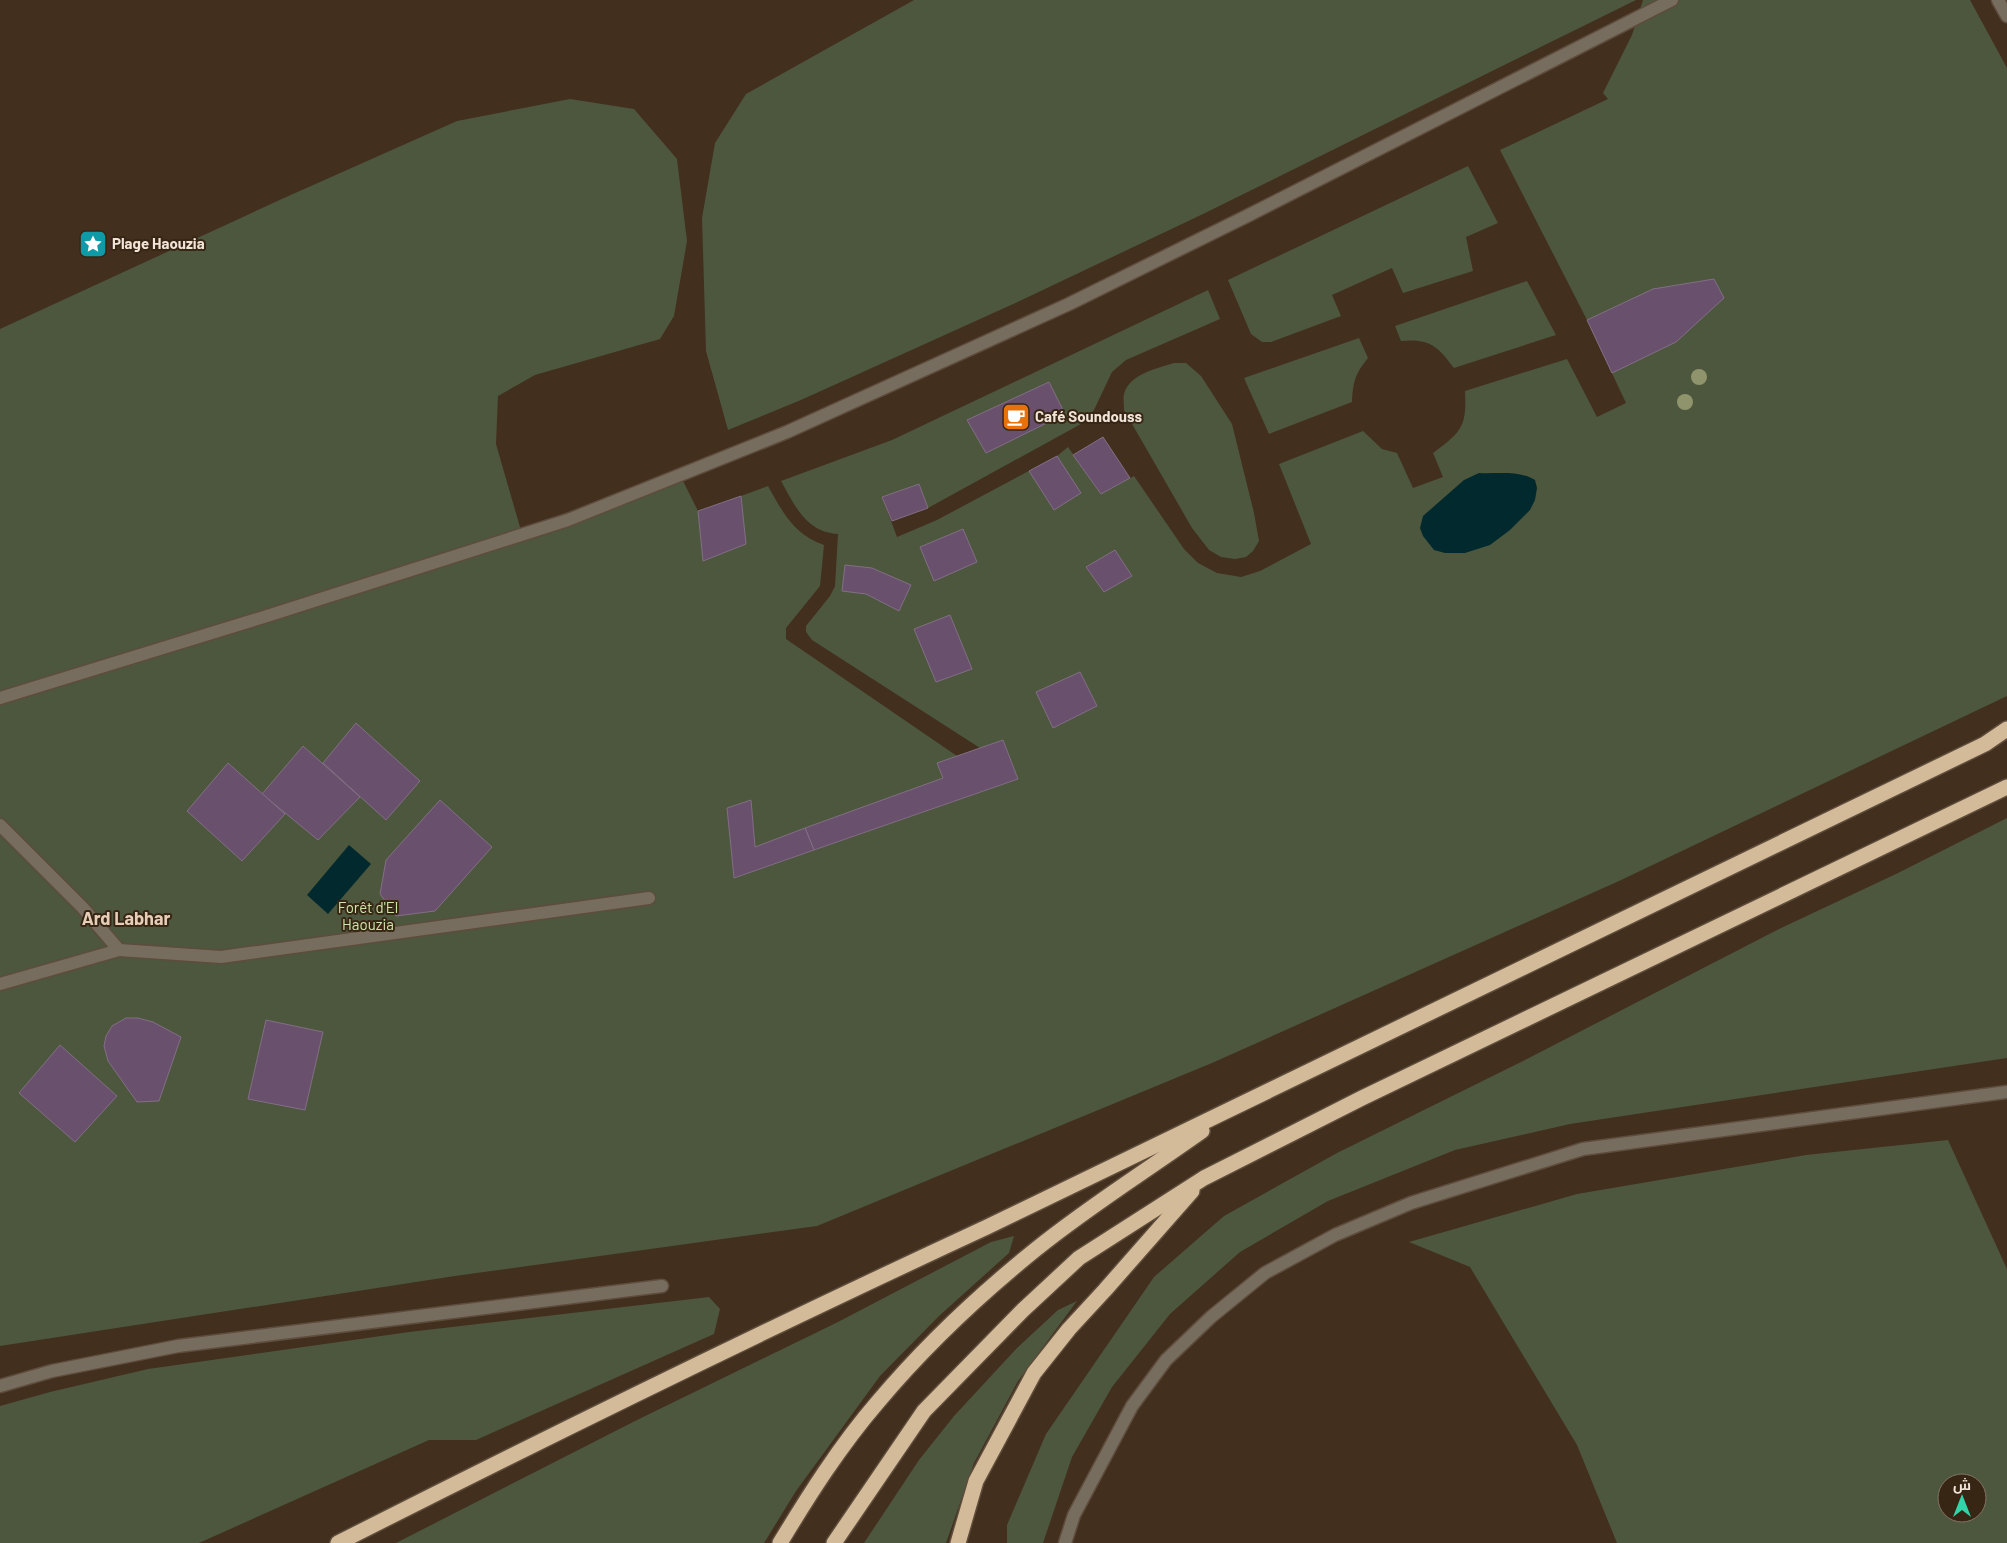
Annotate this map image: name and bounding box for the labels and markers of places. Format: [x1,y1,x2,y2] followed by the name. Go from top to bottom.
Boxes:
[78,229,108,259] place icon: Plage Haouzia
[112,234,205,252] place label: Plage Haouzia
[1001,402,1031,432] cafe icon: Café Soundouss
[1035,407,1142,425] place label: Café Soundouss

